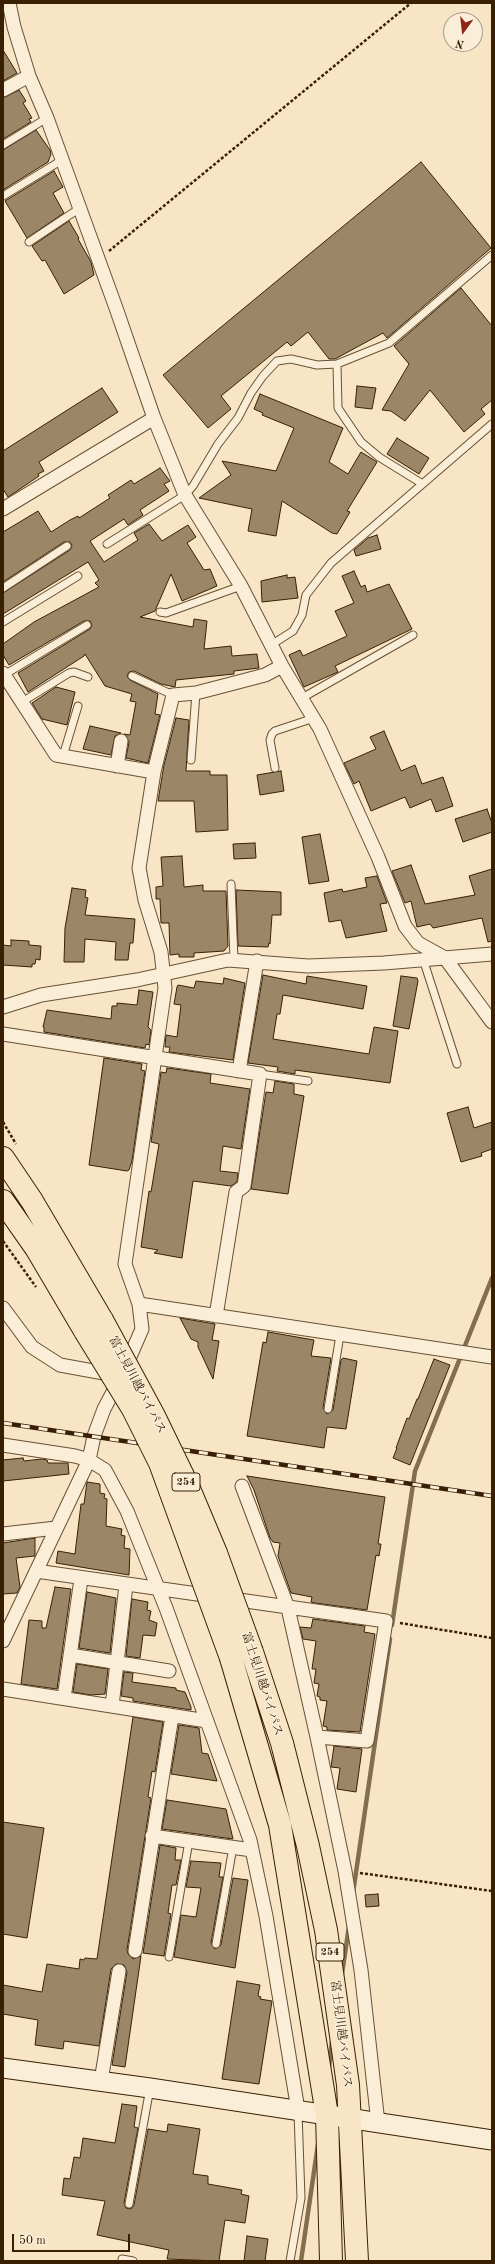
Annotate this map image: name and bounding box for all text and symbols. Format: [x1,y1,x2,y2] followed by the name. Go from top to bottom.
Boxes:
[443,12,483,52] north arrow
[455,37,466,50] text: N
[105,1334,169,1436] street label: 富士見川越バイパス
[172,1473,200,1491] road number: 254
[238,1630,286,1738] street label: 富士見川越バイパス
[316,1943,344,1961] road number: 254
[327,1980,355,2088] street label: 富士見川越バイパス
[14,2226,132,2252] scale bar
[19,2235,46,2247] text: 50 m

